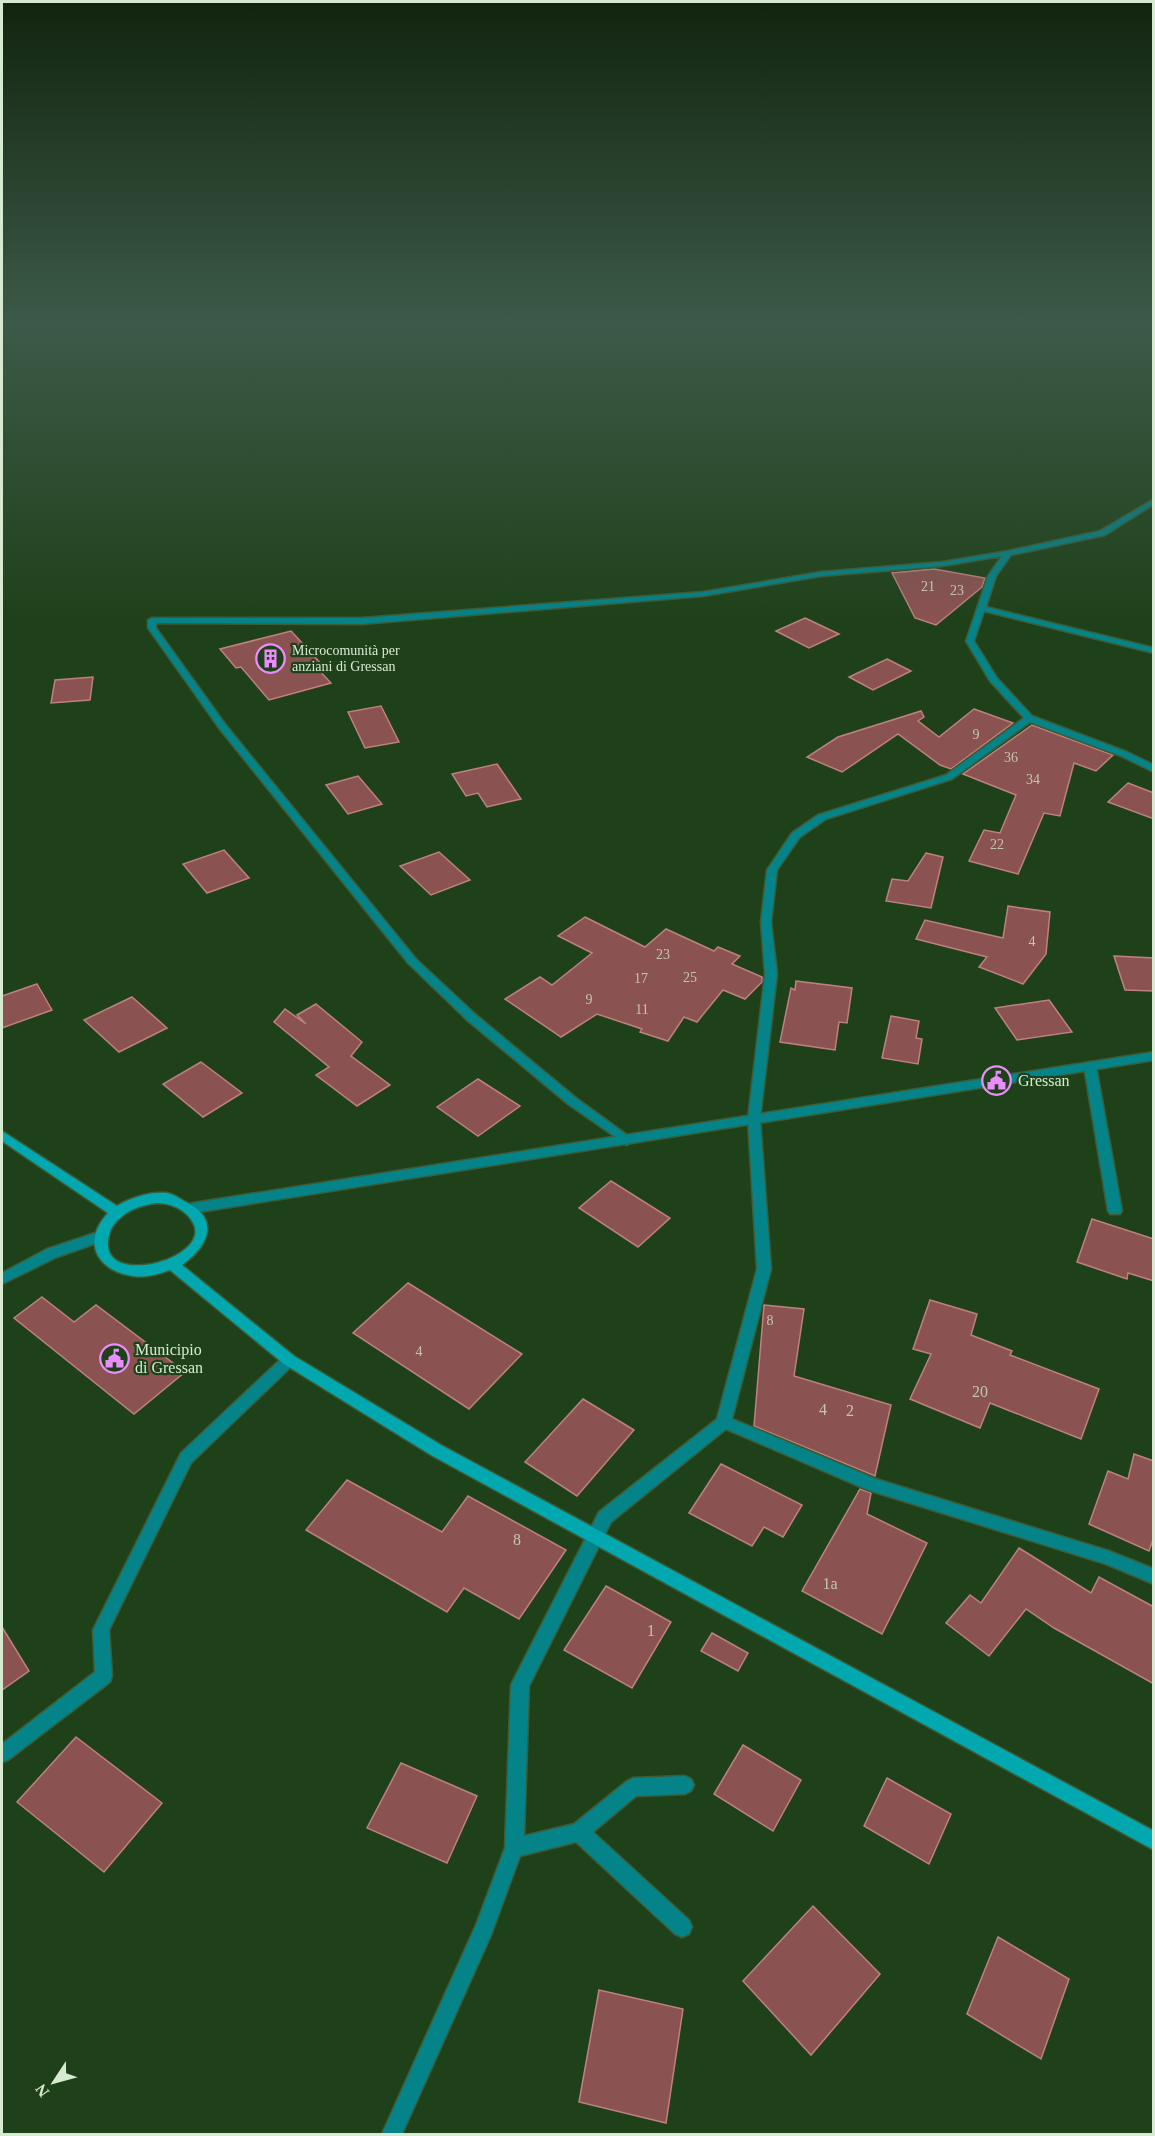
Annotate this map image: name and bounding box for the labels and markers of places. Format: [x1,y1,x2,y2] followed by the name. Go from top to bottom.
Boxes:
[255,642,287,674] building icon: Microcomunità per anziani di Gressan
[292,643,400,674] place label: Microcomunità per anziani di Gressan
[981,1064,1013,1096] public building icon: Gressan
[1018,1072,1070,1089] place label: Gressan
[135,1341,203,1376] place label: Municipio di Gressan
[98,1342,130,1374] public building icon: Municipio di Gressan

